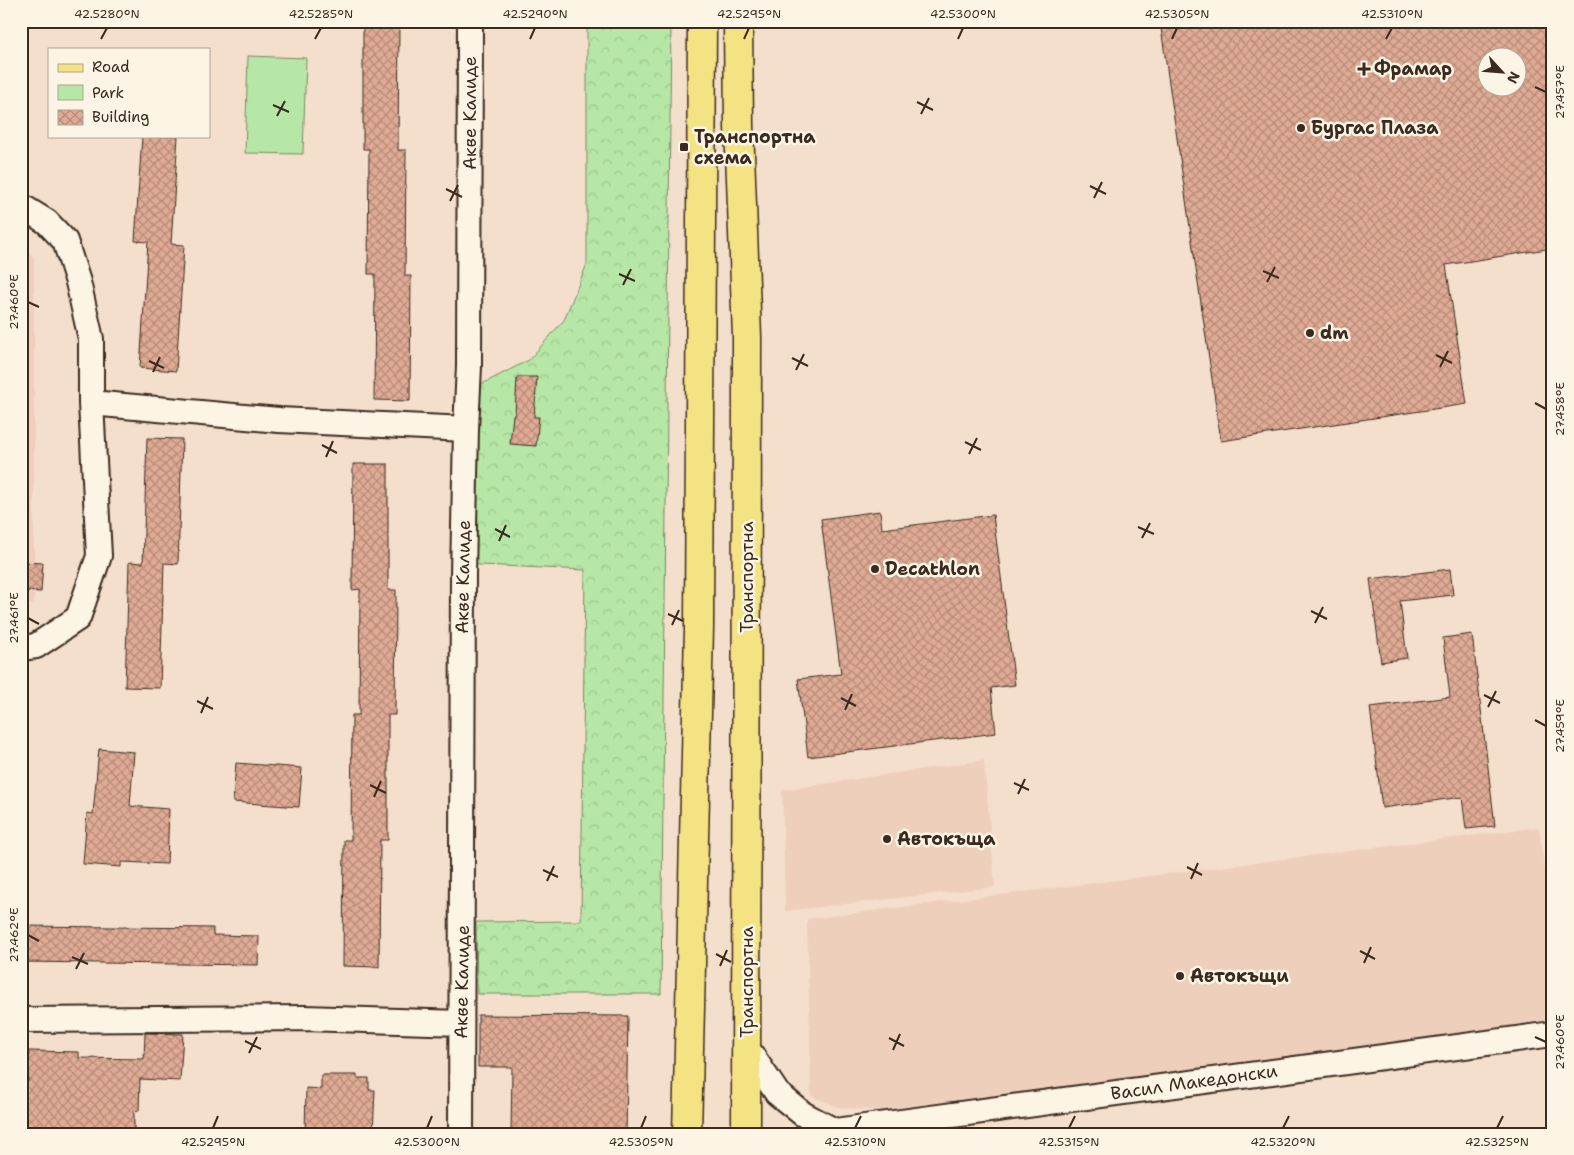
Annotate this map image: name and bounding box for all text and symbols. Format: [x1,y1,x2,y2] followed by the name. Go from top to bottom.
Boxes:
[74,6,140,22] text: 42.5280°N
[289,6,353,22] text: 42.5285°N
[502,6,568,22] text: 42.5290°N
[717,6,781,22] text: 42.5295°N
[930,6,996,22] text: 42.5300°N
[1145,6,1209,22] text: 42.5305°N
[1361,6,1423,22] text: 42.5310°N
[48,48,210,138] legend
[1476,48,1526,98] north arrow
[458,56,482,170] street label: Акве Калиде
[92,57,130,77] text: Road
[1374,57,1452,81] place label: Фрамар
[1358,63,1370,75] marker: Фрамар
[1552,65,1568,119] text: 27.457°E
[1503,69,1524,87] text: N
[92,83,124,103] text: Park
[92,107,149,127] text: Building
[1311,116,1439,140] place label: Бургас Плаза
[1295,122,1307,134] marker: Бургас Плаза
[694,125,816,170] place label: Транспортна схема
[678,141,690,153] marker: Транспортна схема
[6,274,22,330] text: 27.460°E
[1320,321,1349,345] place label: dm
[1304,327,1316,339] marker: dm
[1552,382,1568,436] text: 27.458°E
[450,520,476,634] street label: Акве Калиде
[735,521,759,633] street label: Транспортна
[885,557,980,581] place label: Decathlon
[869,563,881,575] marker: Decathlon
[6,592,22,644] text: 27.461°E
[1552,699,1568,753] text: 27.459°E
[897,827,996,851] place label: Автокъща
[881,833,893,845] marker: Автокъща
[6,908,22,962] text: 27.462°E
[449,925,475,1039] street label: Акве Калиде
[735,926,759,1038] street label: Транспортна
[1190,964,1289,988] place label: Автокъщи
[1174,970,1186,982] marker: Автокъщи
[1552,1014,1568,1070] text: 27.460°E
[1109,1058,1279,1106] street label: Васил Македонски
[181,1134,245,1150] text: 42.5295°N
[394,1134,460,1150] text: 42.5300°N
[609,1134,673,1150] text: 42.5305°N
[824,1134,886,1150] text: 42.5310°N
[1039,1134,1099,1150] text: 42.5315°N
[1251,1134,1315,1150] text: 42.5320°N
[1465,1134,1529,1150] text: 42.5325°N

